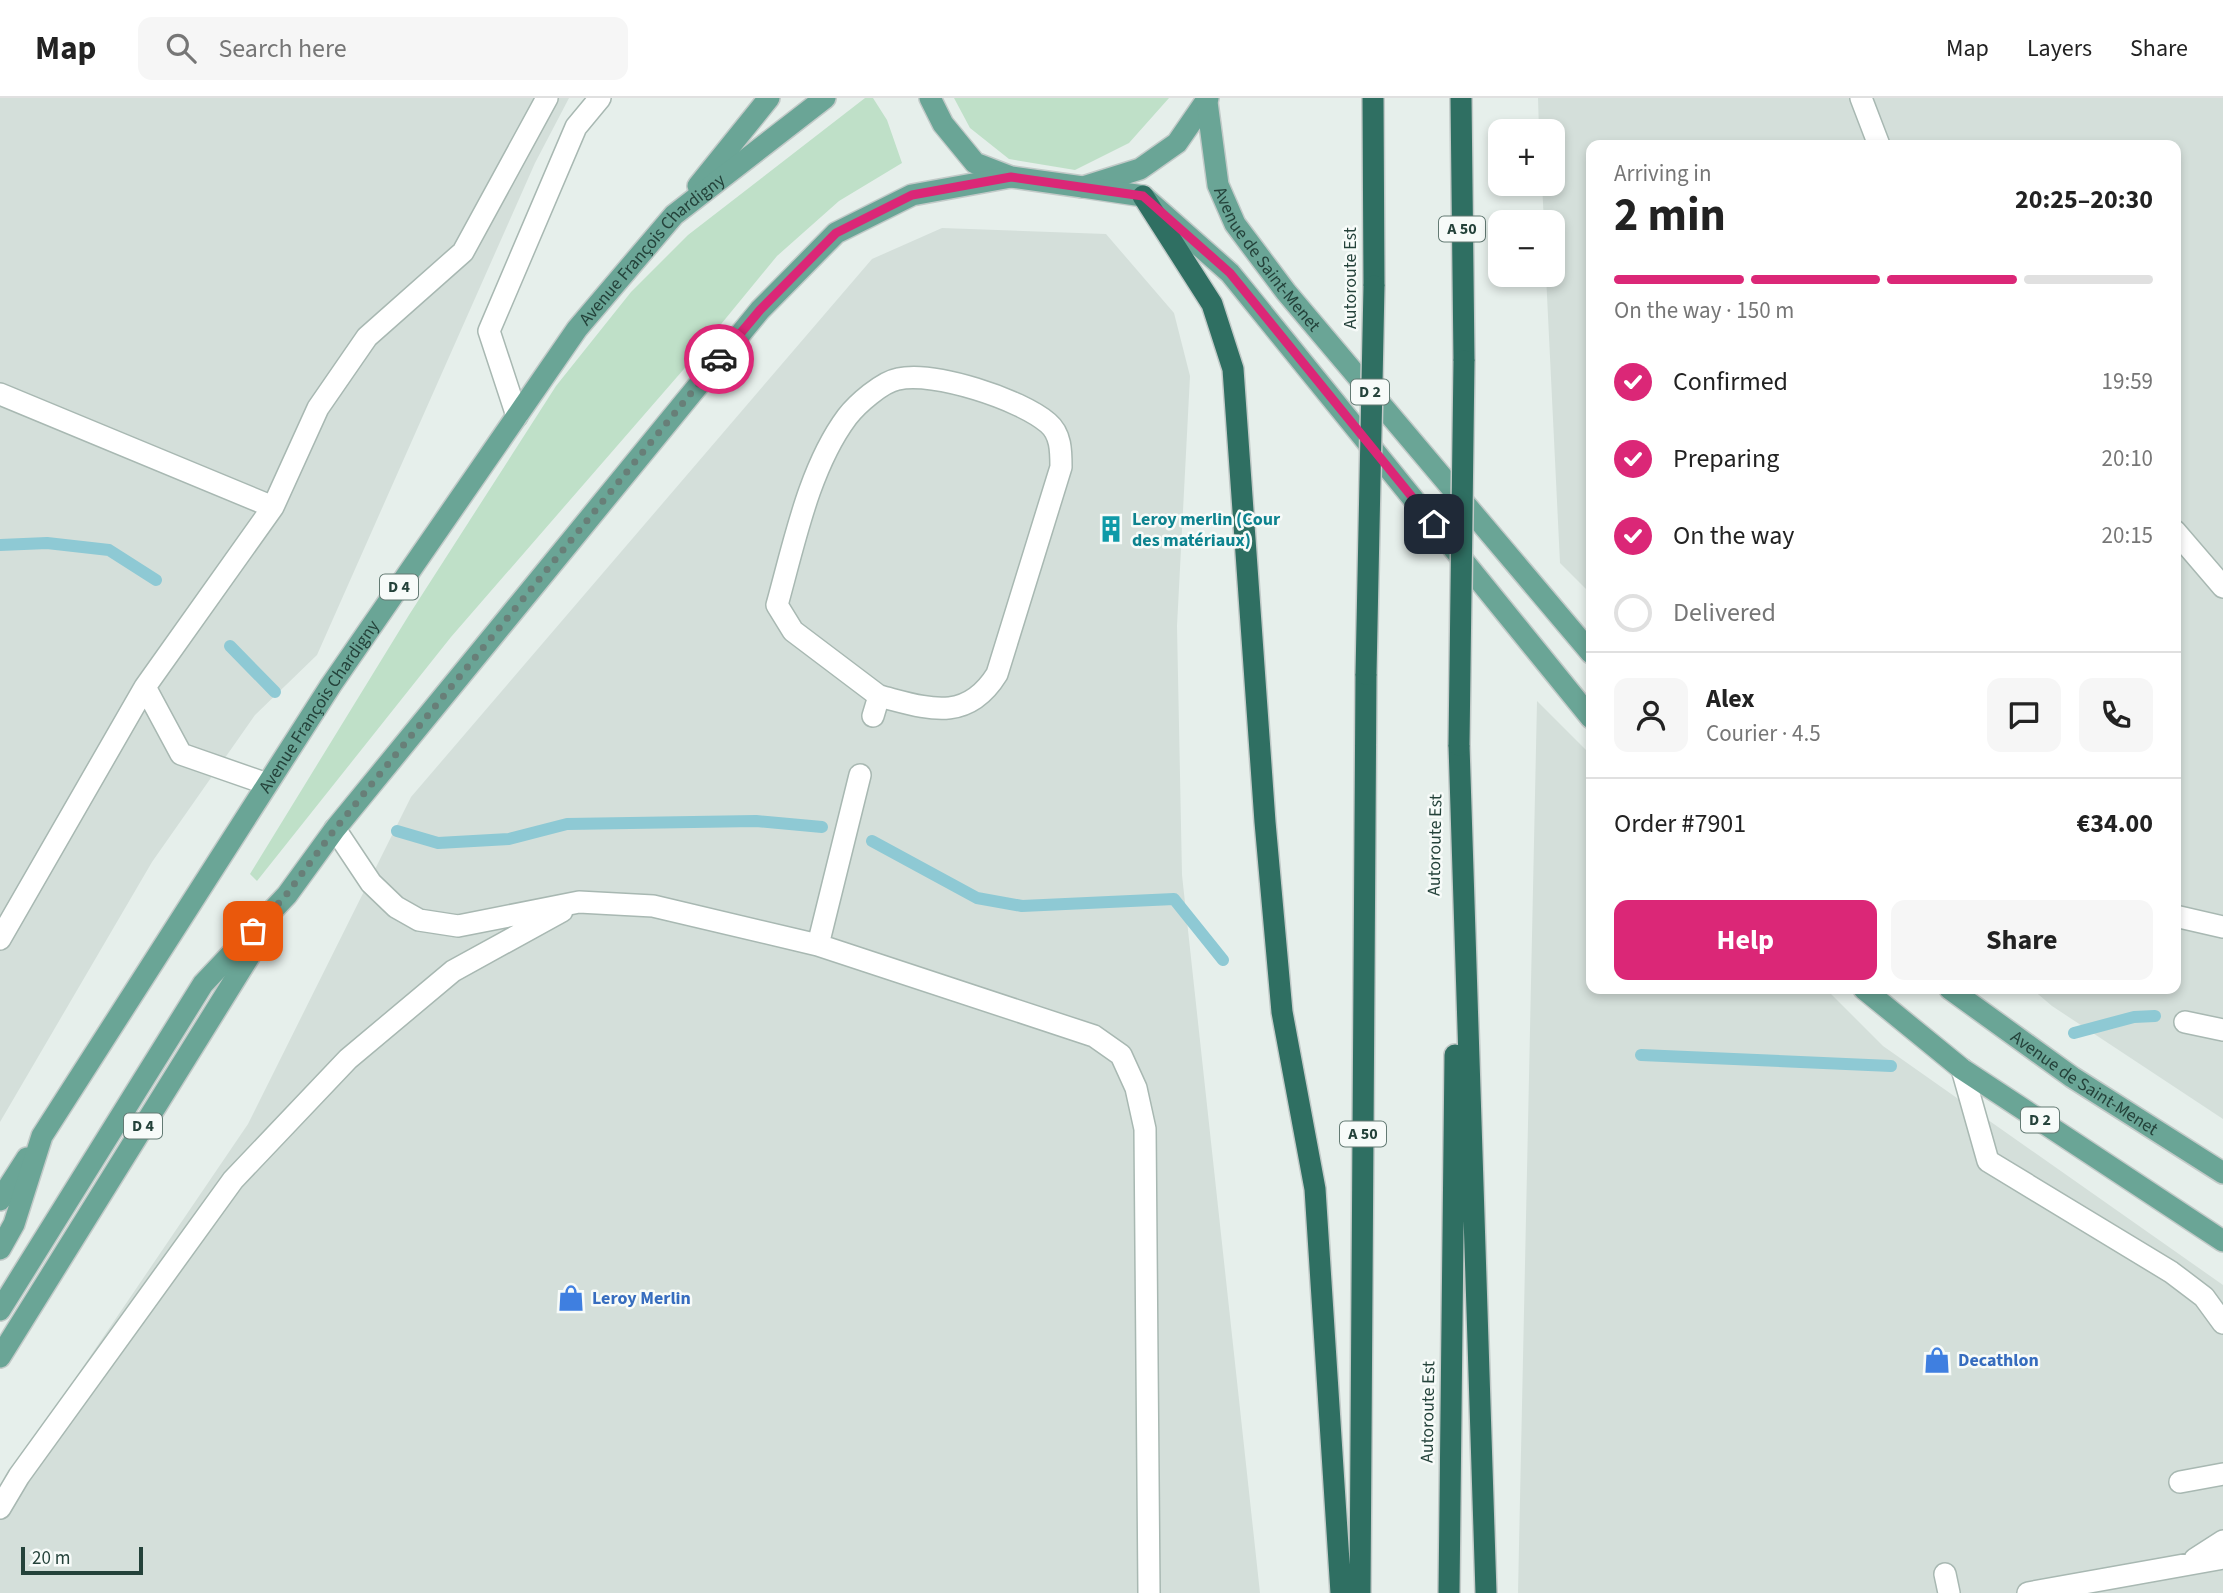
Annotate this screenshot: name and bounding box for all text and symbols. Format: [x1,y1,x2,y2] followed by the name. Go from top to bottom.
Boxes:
[138,17,628,80] search box
[35,25,96,72] text: Map
[162,29,200,67] icon: search
[218,30,347,67] text: Search here
[1946,31,1989,66] text: Map
[2027,31,2092,66] text: Layers
[2130,31,2188,66] text: Share
[1488,119,1565,287] map controls
[1488,119,1565,196] button: +
[1614,157,1712,190] text: Arriving in
[573,167,731,331] street label: Avenue François Chardigny
[2015,181,2153,218] text: 20:25–20:30
[1208,183,1327,337] street label: Avenue de Saint-Menet
[1614,183,1726,248] text: 2 min
[1488,210,1565,287] button: −
[1439,217,1485,242] road number: A 50
[1338,227,1363,329] street label: Autoroute Est
[1614,294,1794,327] text: On the way · 150 m
[684,324,754,394] courier
[700,340,738,378] icon: car
[1614,363,1652,401] icon: check
[1673,363,1788,400] text: Confirmed
[2102,365,2153,398] text: 19:59
[1351,380,1389,404] road number: D 2
[1614,440,1652,478] icon: check
[1673,440,1779,477] text: Preparing
[2102,442,2153,475] text: 20:10
[1404,494,1464,554] pin
[1415,505,1453,543] icon: home
[1132,507,1281,553] place label: Leroy merlin (Cour des matériaux)
[1096,514,1126,544] building icon: Leroy merlin (Cour des matériaux)
[1614,517,1652,555] icon: check
[1673,517,1794,554] text: On the way
[2102,519,2153,552] text: 20:15
[380,574,418,600] road number: D 4
[1673,594,1776,631] text: Delivered
[253,614,385,798] street label: Avenue François Chardigny
[1614,678,1688,752] button: person
[1987,678,2061,752] button: chat
[2079,678,2153,752] button: phone
[1706,680,1755,717] text: Alex
[1706,717,1821,750] text: Courier · 4.5
[1422,794,1448,896] street label: Autoroute Est
[1614,805,1746,842] text: Order #7901
[2077,805,2153,842] text: €34.00
[1614,900,1877,980] button: Help
[1891,900,2153,980] button: Share
[223,901,283,961] pin
[234,912,272,950] icon: bag
[2006,1024,2163,1141] street label: Avenue de Saint-Menet
[2021,1108,2059,1132] road number: D 2
[124,1114,162,1138] road number: D 4
[1340,1122,1386,1146] road number: A 50
[556,1283,586,1313] shop icon: Leroy Merlin
[592,1286,691,1311] place label: Leroy Merlin
[1922,1345,1952,1375] shop icon: Decathlon
[1958,1348,2039,1373] place label: Decathlon
[1415,1361,1441,1463] street label: Autoroute Est
[21,1544,144,1576] scale bar
[32,1545,70,1572] text: 20 m

